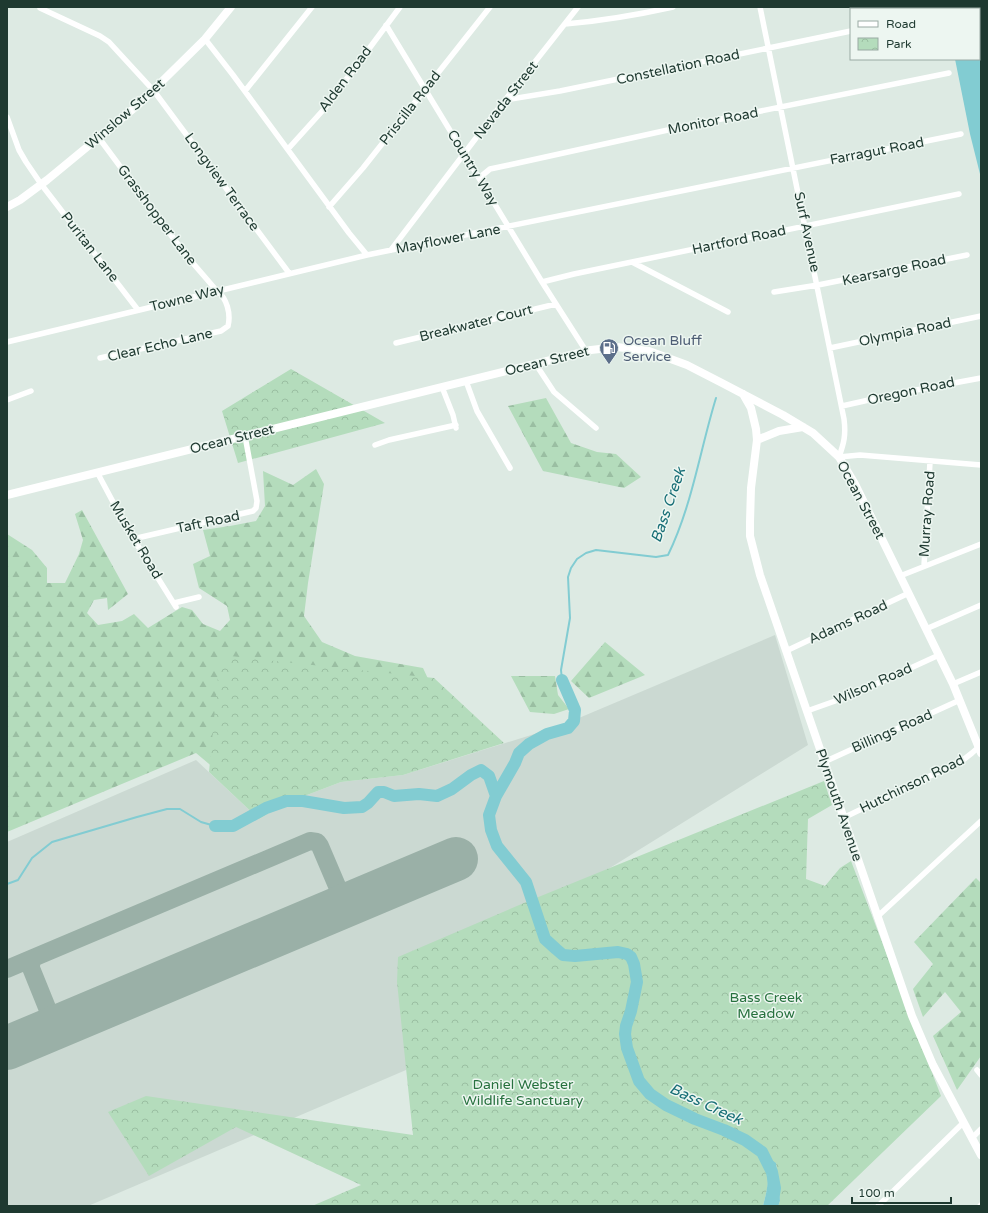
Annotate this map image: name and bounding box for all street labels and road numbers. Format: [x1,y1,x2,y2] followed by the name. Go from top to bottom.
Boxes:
[315,43,375,115] street label: Alden Road
[615,46,741,88] street label: Constellation Road
[470,57,542,142] street label: Nevada Street
[376,68,444,148] street label: Priscilla Road
[82,75,169,153] street label: Winslow Street
[666,104,760,138] street label: Monitor Road
[444,127,503,209] street label: Country Way
[181,130,263,234] street label: Longview Terrace
[829,134,925,168] street label: Farragut Road
[114,161,200,269] street label: Grasshopper Lane
[790,190,824,274] street label: Surf Avenue
[57,208,123,286] street label: Puritan Lane
[394,220,502,257] street label: Mayflower Lane
[691,222,787,258] street label: Hartford Road
[840,251,948,289] street label: Kearsarge Road
[148,280,226,315] street label: Towne Way
[418,301,535,345] street label: Breakwater Court
[857,314,953,350] street label: Olympia Road
[106,325,214,365] street label: Clear Echo Lane
[503,342,592,380] street label: Ocean Street
[866,373,956,409] street label: Oregon Road
[188,420,277,458] street label: Ocean Street
[833,458,889,543] street label: Ocean Street
[915,470,939,558] street label: Murray Road
[106,498,166,582] street label: Musket Road
[175,507,241,537] street label: Taft Road
[806,596,890,648] street label: Adams Road
[831,659,915,709] street label: Wilson Road
[849,706,935,756] street label: Billings Road
[812,747,866,864] street label: Plymouth Avenue
[857,751,967,817] street label: Hutchinson Road

